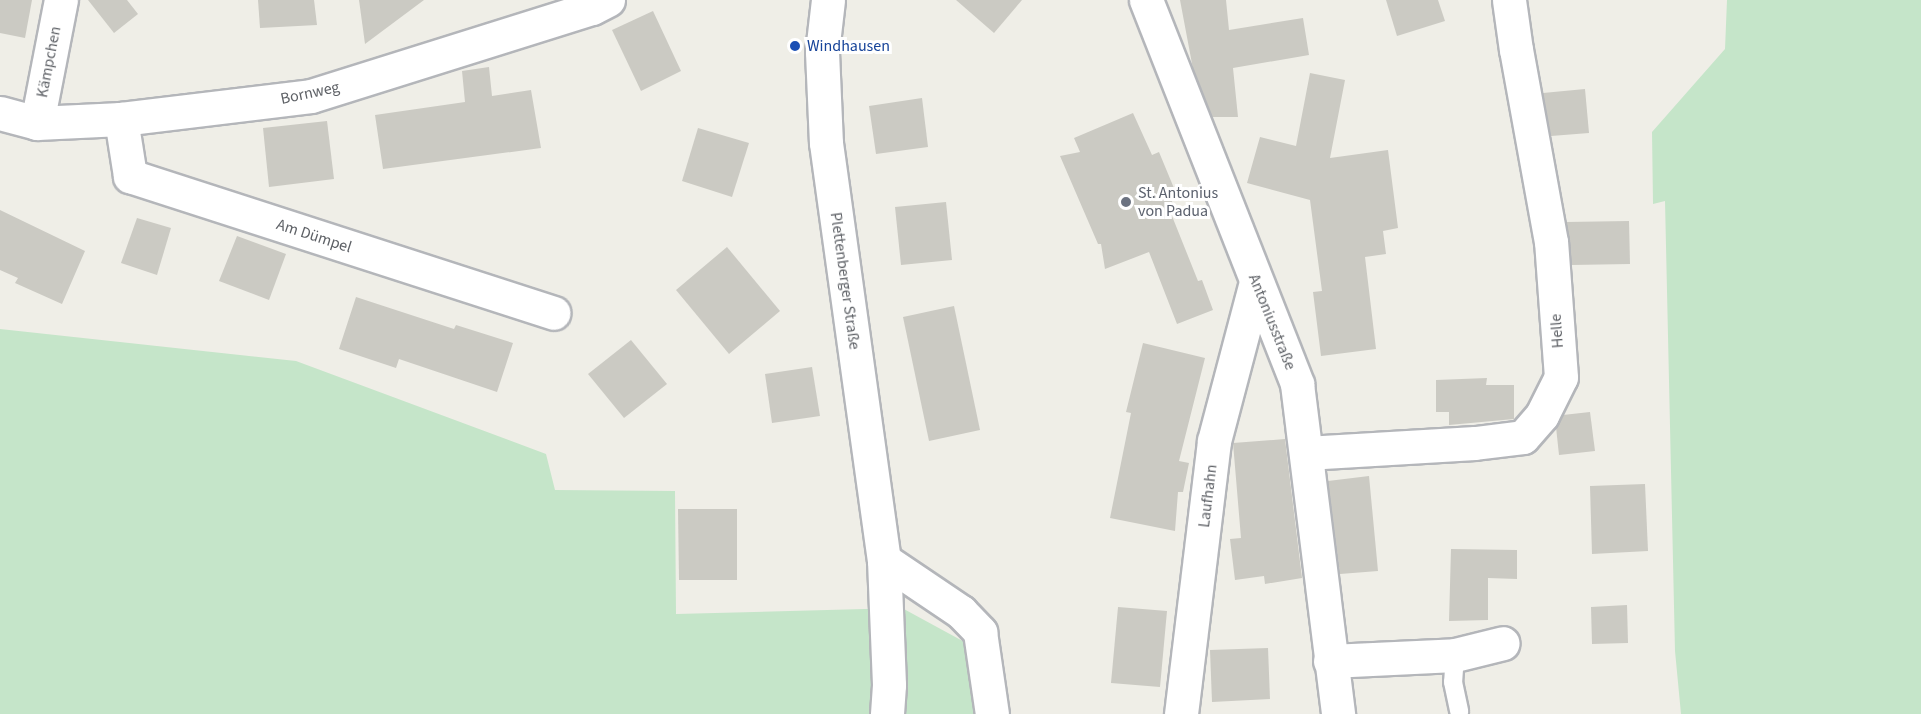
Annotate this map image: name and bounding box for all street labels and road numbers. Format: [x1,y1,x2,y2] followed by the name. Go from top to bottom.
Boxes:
[33,25,65,99] street label: Kämpchen
[279,77,341,109] street label: Bornweg
[826,211,864,351] street label: Plettenberger Straße
[274,215,354,257] street label: Am Dümpel
[1244,271,1300,373] street label: Antoniusstraße
[1546,313,1568,349] street label: Helle
[1195,463,1221,529] street label: Laufhahn

